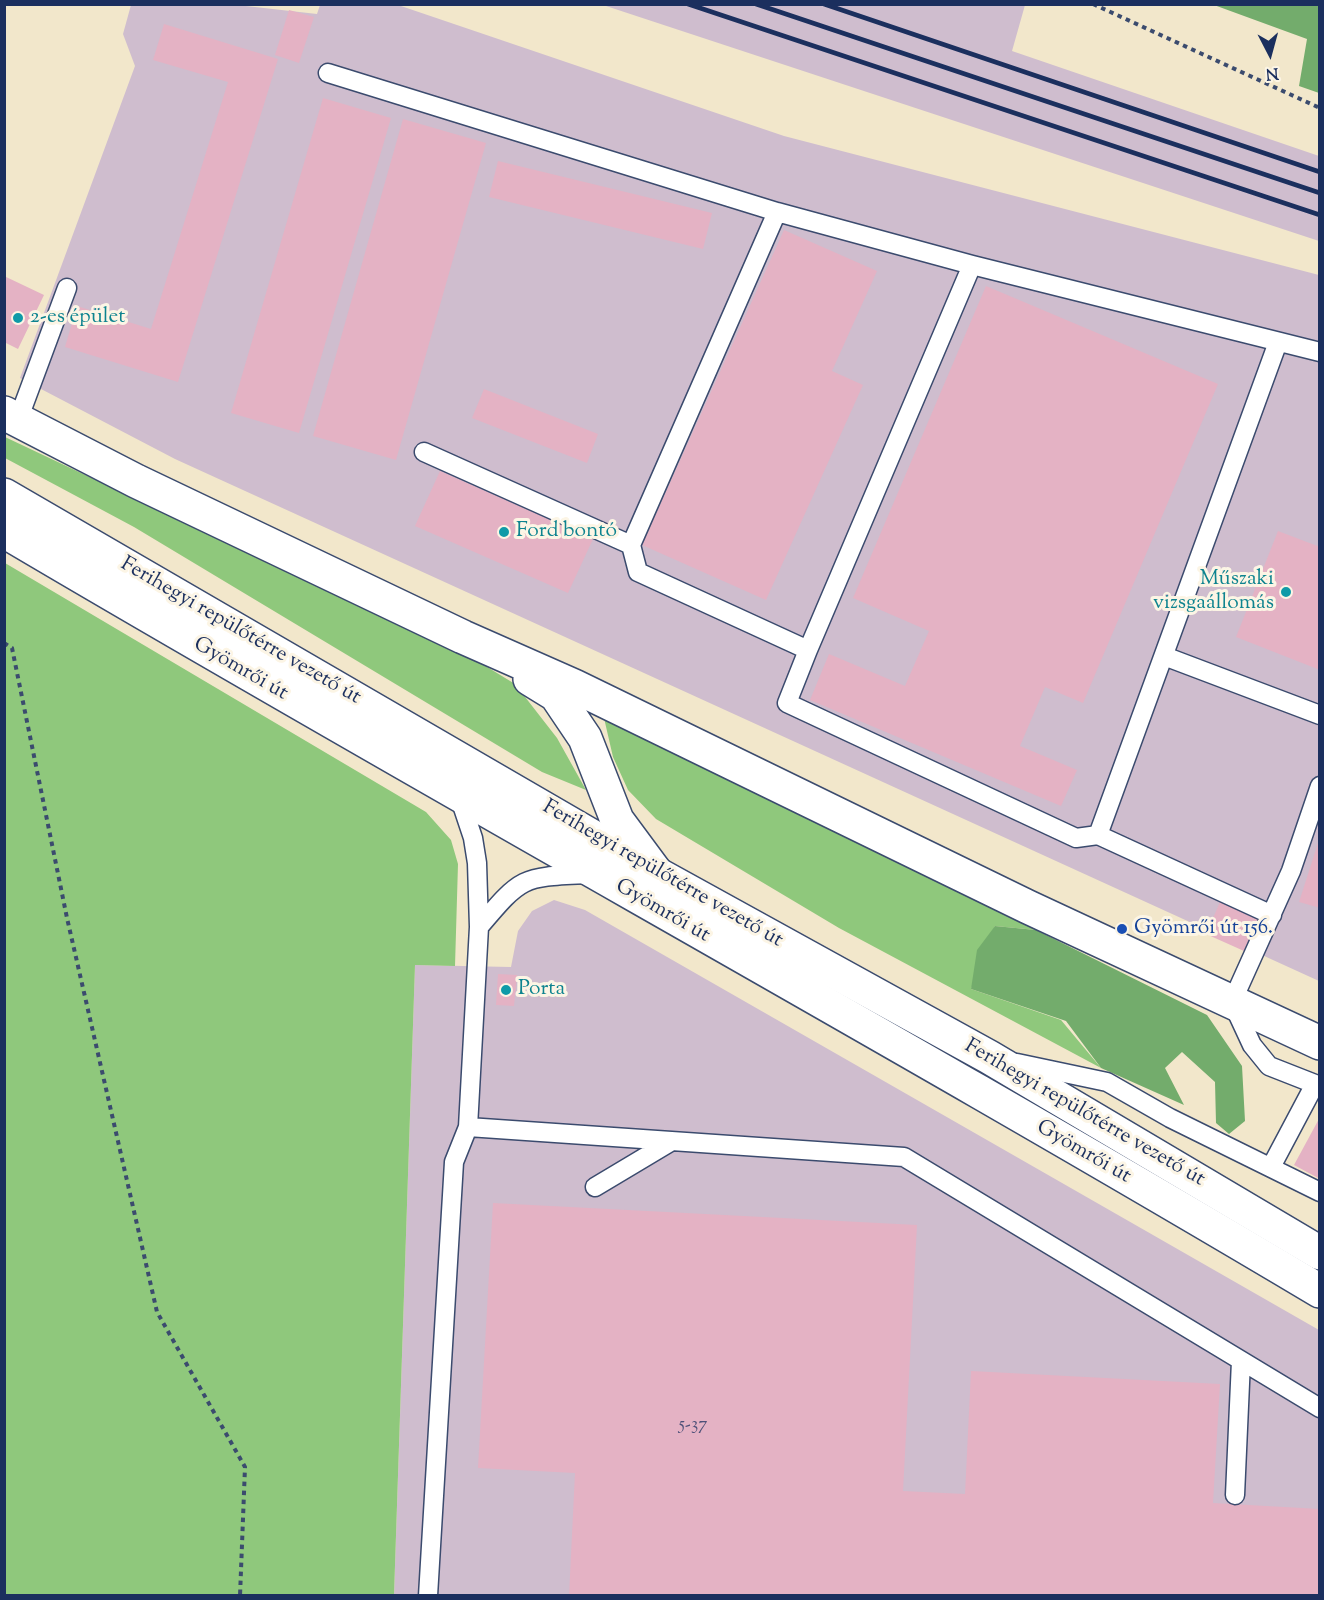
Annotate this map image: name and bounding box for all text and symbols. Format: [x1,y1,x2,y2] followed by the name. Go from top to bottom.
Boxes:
[1240,24,1300,84] north arrow
[1264,60,1279,85] text: N
[30,305,125,331] place label: 2-es épület
[11,311,25,325] marker: 2-es épület
[516,519,617,545] place label: Ford bontó
[497,525,511,539] marker: Ford bontó
[115,553,365,711] street label: Ferihegyi repülőtérre vezető út
[1153,567,1274,617] place label: Műszaki vizsgaállomás
[1279,585,1293,599] marker: Műszaki vizsgaállomás
[188,633,292,707] street label: Gyömrői út
[537,796,787,954] street label: Ferihegyi repülőtérre vezető út
[610,875,714,949] street label: Gyömrői út
[1134,916,1273,942] place label: Gyömrői út 156.
[1115,922,1129,936] marker: Gyömrői út 156.
[518,977,565,1003] place label: Porta
[499,983,513,997] marker: Porta
[959,1035,1209,1193] street label: Ferihegyi repülőtérre vezető út
[1031,1116,1135,1190] street label: Gyömrői út
[679,1415,707,1437] house number: 5-37

